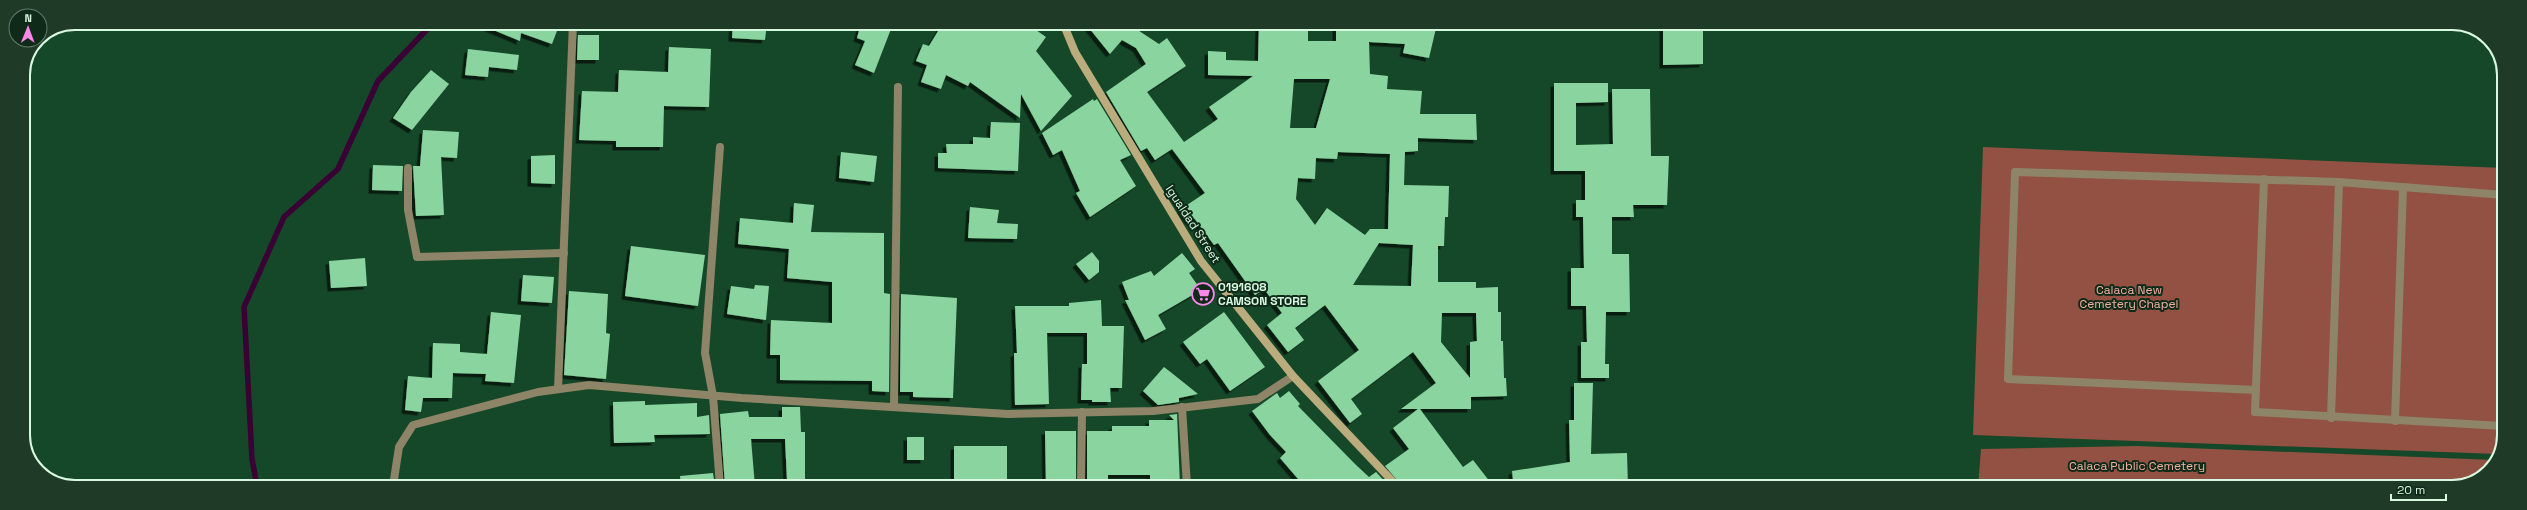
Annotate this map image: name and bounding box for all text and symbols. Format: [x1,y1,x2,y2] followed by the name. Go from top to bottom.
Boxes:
[8,8,48,48] north arrow
[24,11,32,25] text: N
[1162,182,1224,266] street label: Igualdad Street
[1218,279,1307,309] place label: 0191608 CAMSON STORE
[1190,281,1216,307] supermarket icon: 0191608 CAMSON STORE
[2079,282,2179,312] park label: Calaca New Cemetery Chapel
[2069,458,2205,474] park label: Calaca Public Cemetery
[2391,476,2446,502] scale bar
[2397,482,2425,498] text: 20 m

